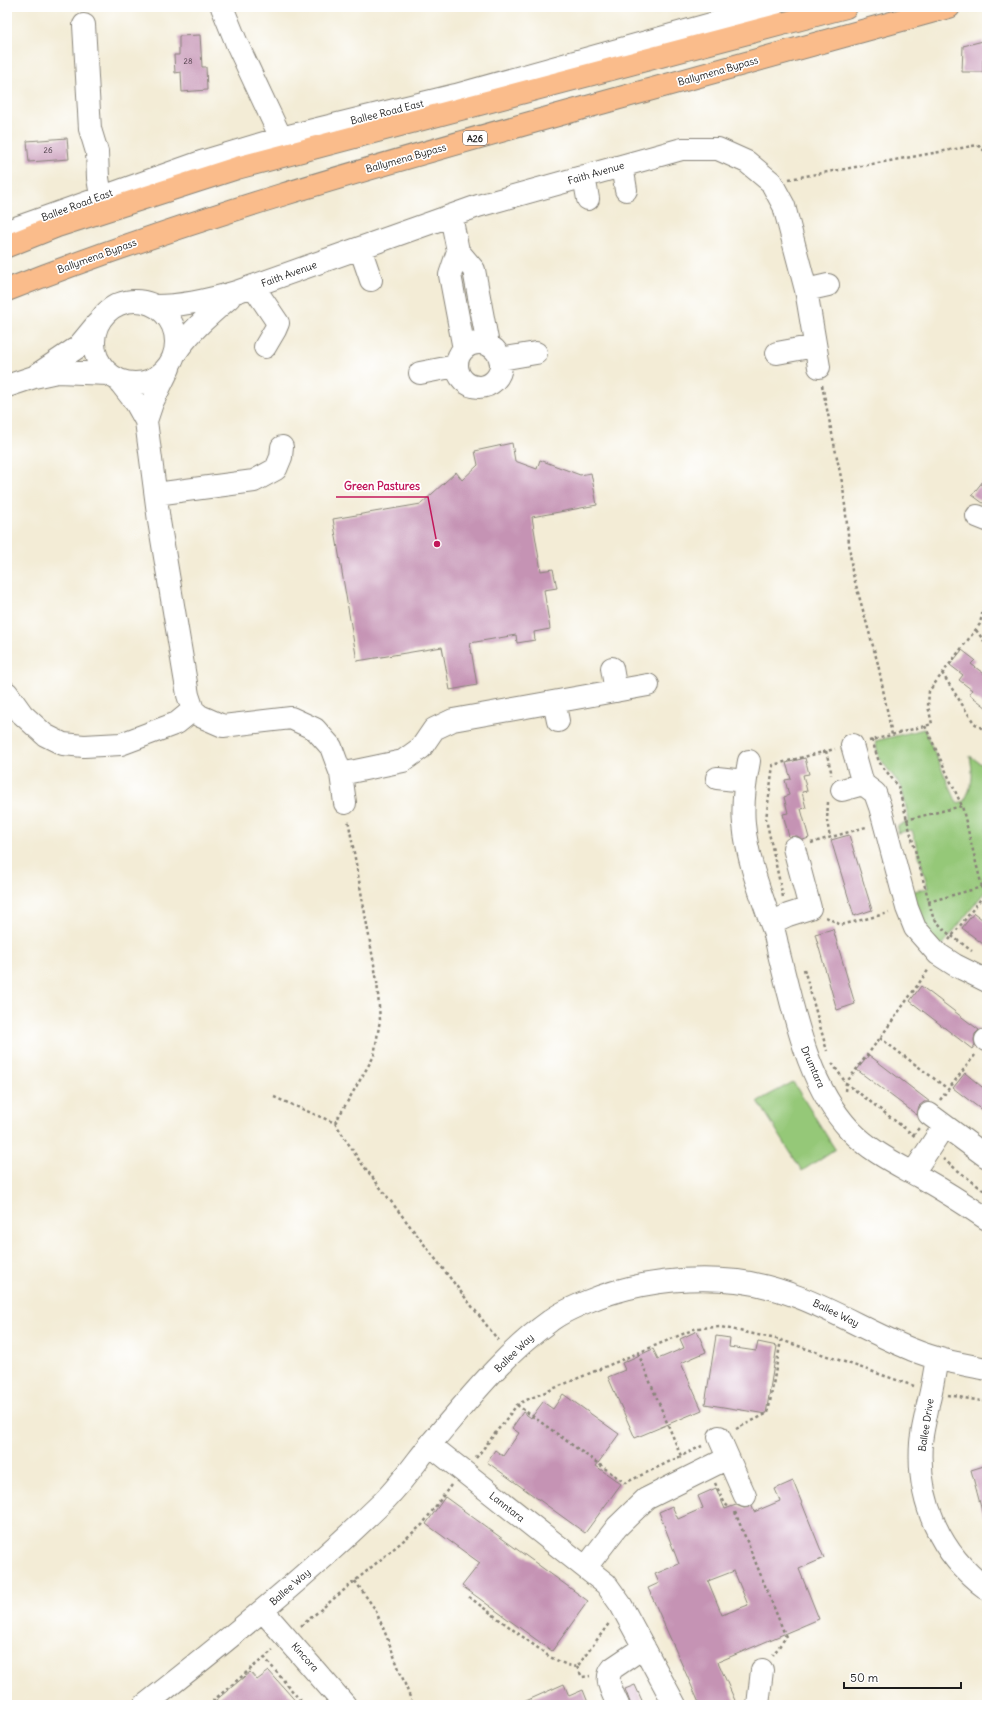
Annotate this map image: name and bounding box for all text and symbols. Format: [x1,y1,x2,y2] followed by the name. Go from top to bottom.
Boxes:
[676,53,760,89] street label: Ballymena Bypass
[184,56,193,66] house number: 28
[349,96,426,127] street label: Ballee Road East
[463,131,487,145] road number: A26
[364,140,448,176] street label: Ballymena Bypass
[44,145,53,155] house number: 26
[566,159,626,187] street label: Faith Avenue
[39,186,115,224] street label: Ballee Road East
[56,236,139,276] street label: Ballymena Bypass
[259,258,319,290] street label: Faith Avenue
[336,474,428,497] callout: Green Pastures
[344,479,420,493] text: Green Pastures
[798,1044,828,1090] street label: Drumtara
[811,1296,861,1330] street label: Ballee Way
[492,1331,536,1375] street label: Ballee Way
[915,1398,937,1452] street label: Ballee Drive
[487,1489,528,1525] street label: Lanntara
[267,1566,313,1608] street label: Ballee Way
[289,1640,322,1674] street label: Kincora
[844,1664,961,1690] scale bar
[850,1670,879,1685] text: 50 m

